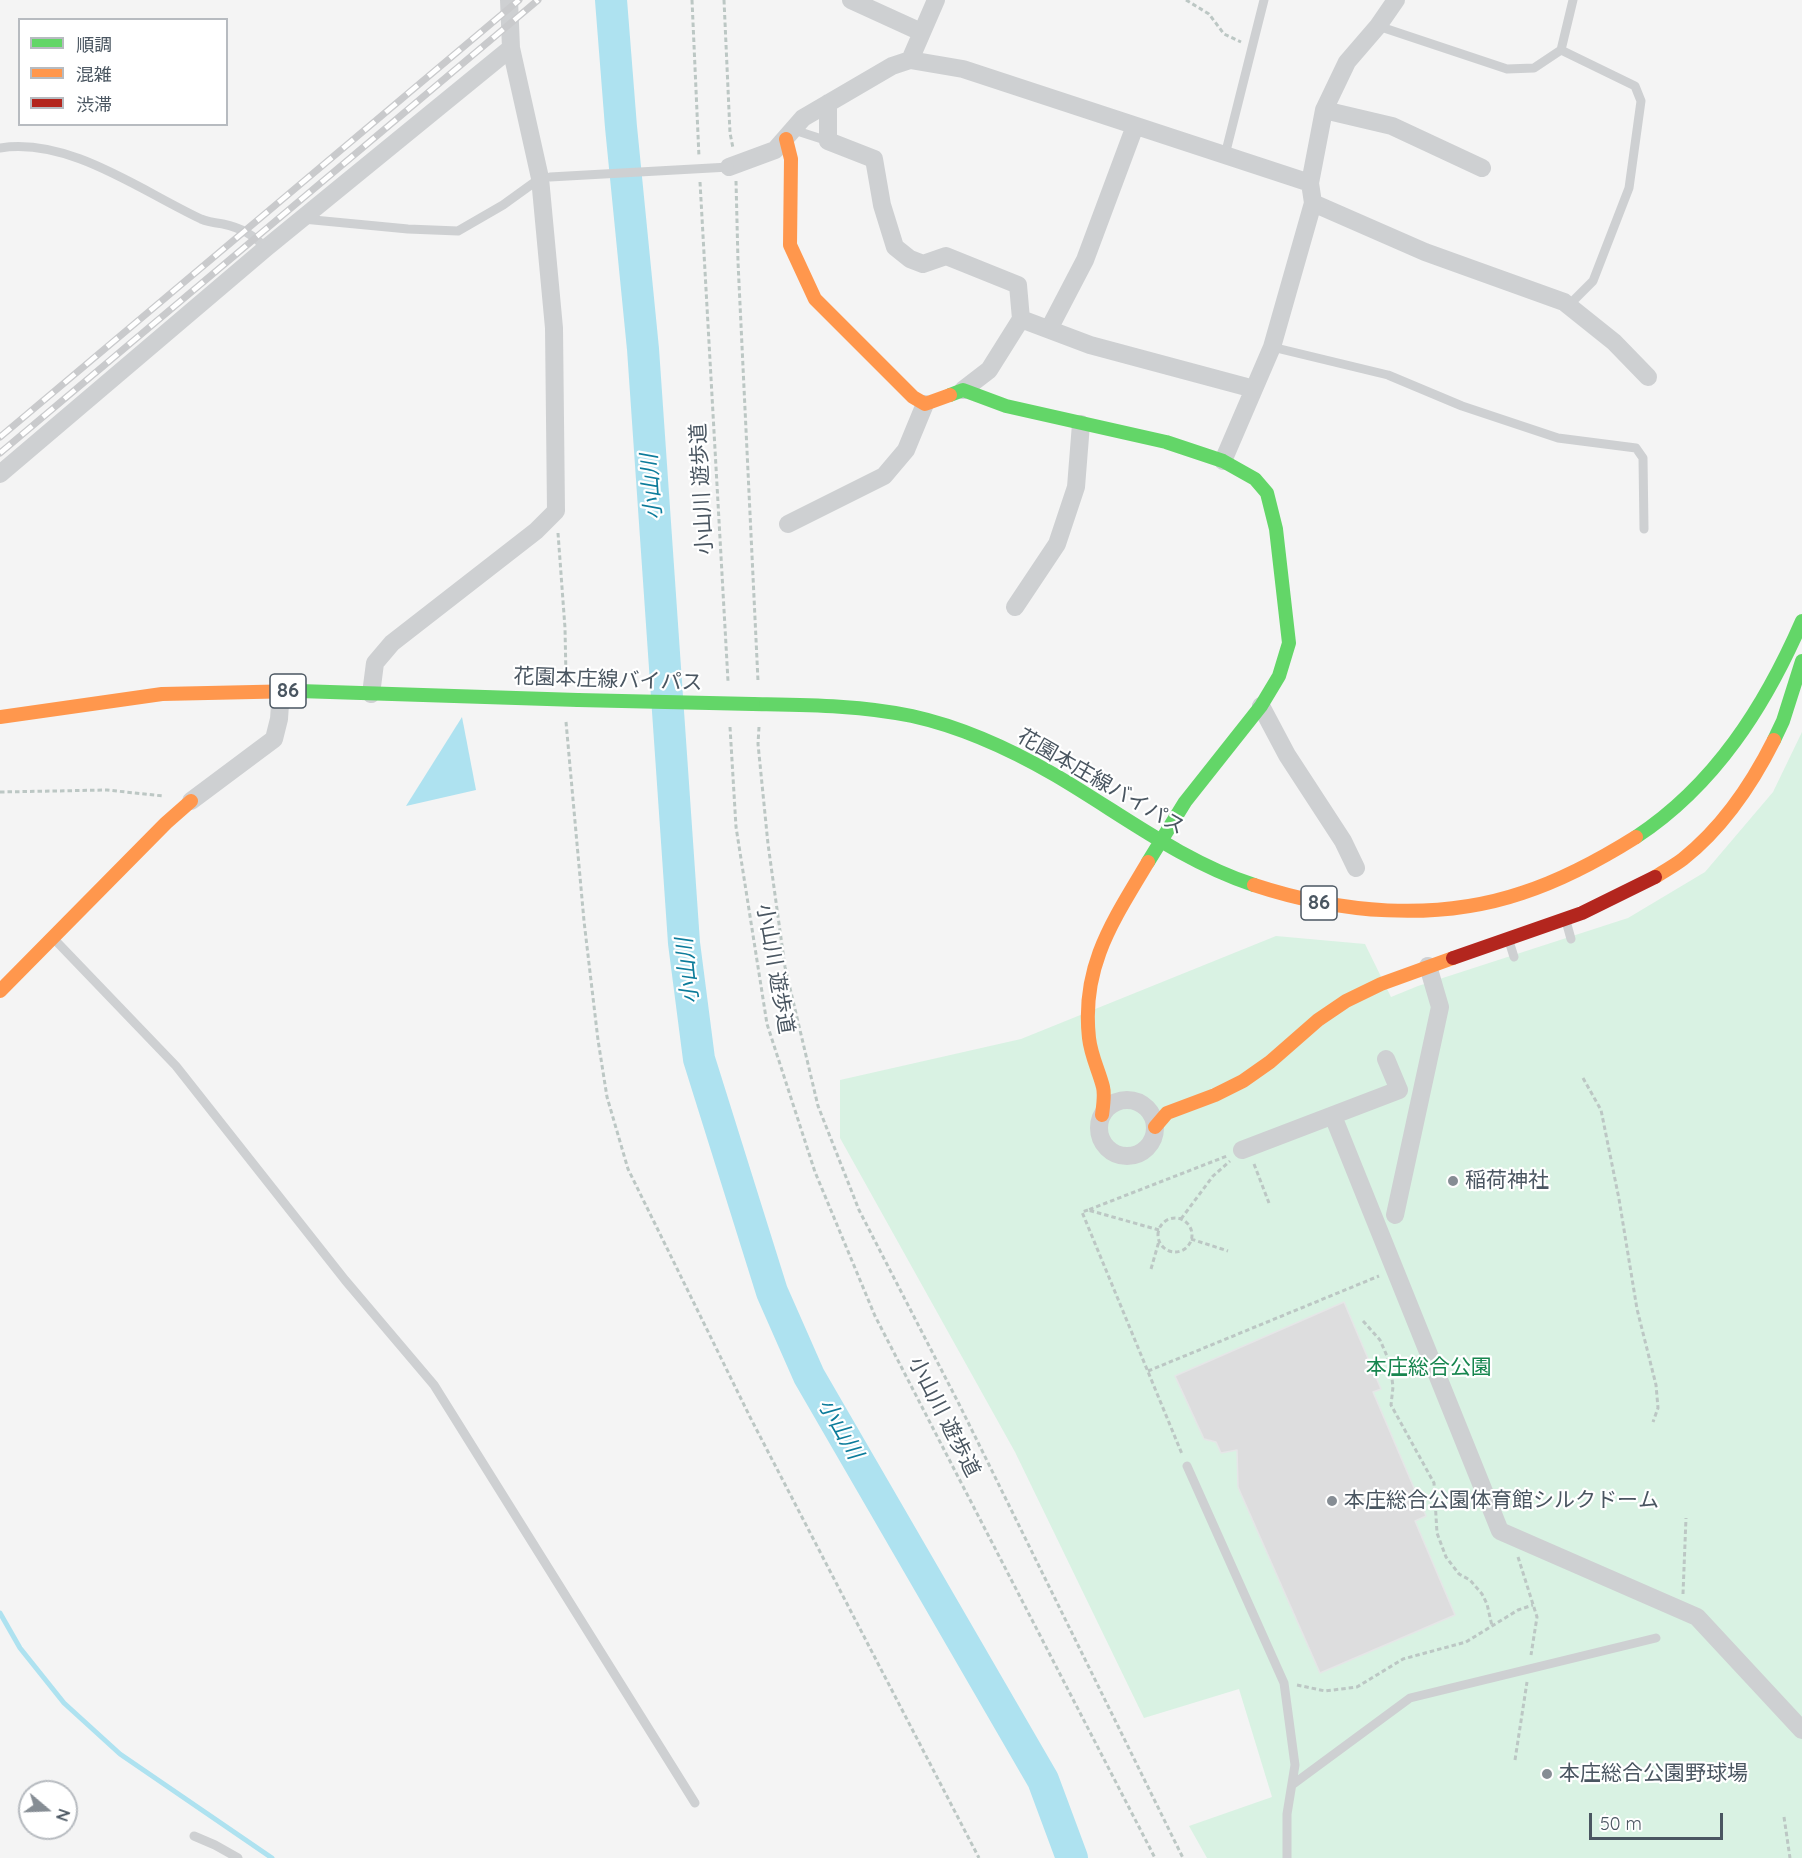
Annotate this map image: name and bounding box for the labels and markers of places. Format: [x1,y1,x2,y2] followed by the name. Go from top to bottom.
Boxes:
[1465,1168,1549,1194] place label: 稲荷神社
[1446,1174,1460,1188] marker: 稲荷神社
[1344,1488,1659,1514] place label: 本庄総合公園体育館シルクドーム
[1325,1494,1339,1508] marker: 本庄総合公園体育館シルクドーム
[1559,1761,1748,1787] place label: 本庄総合公園野球場
[1540,1767,1554,1781] marker: 本庄総合公園野球場

